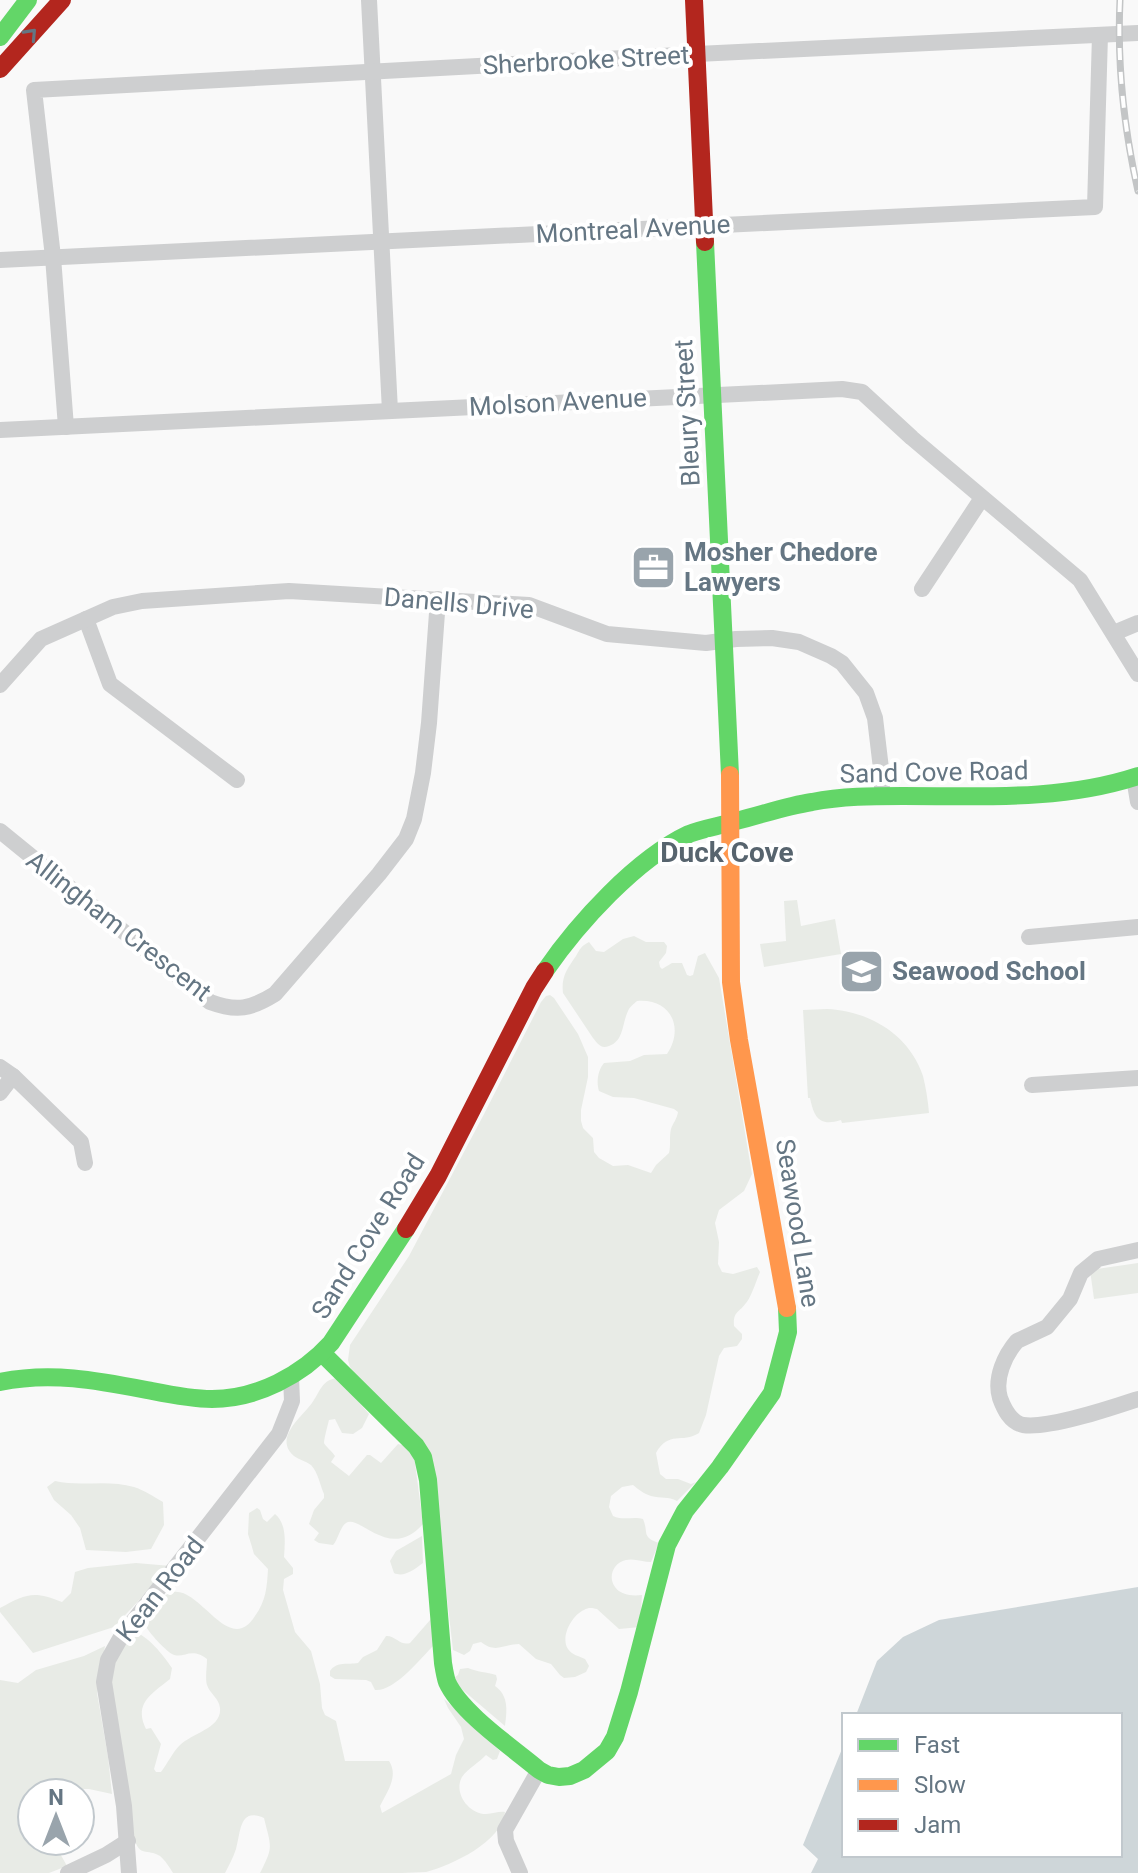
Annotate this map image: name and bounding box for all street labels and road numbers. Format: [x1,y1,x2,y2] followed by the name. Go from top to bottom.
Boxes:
[482,40,690,80] street label: Sherbrooke Street
[535,209,731,249] street label: Montreal Avenue
[668,339,706,487] street label: Bleury Street
[468,382,648,422] street label: Molson Avenue
[383,582,535,624] street label: Danells Drive
[839,755,1029,789] street label: Sand Cove Road
[21,845,217,1007] street label: Allingham Crescent
[770,1137,826,1309] street label: Seawood Lane
[305,1148,431,1324] street label: Sand Cove Road
[110,1531,210,1647] street label: Kean Road

